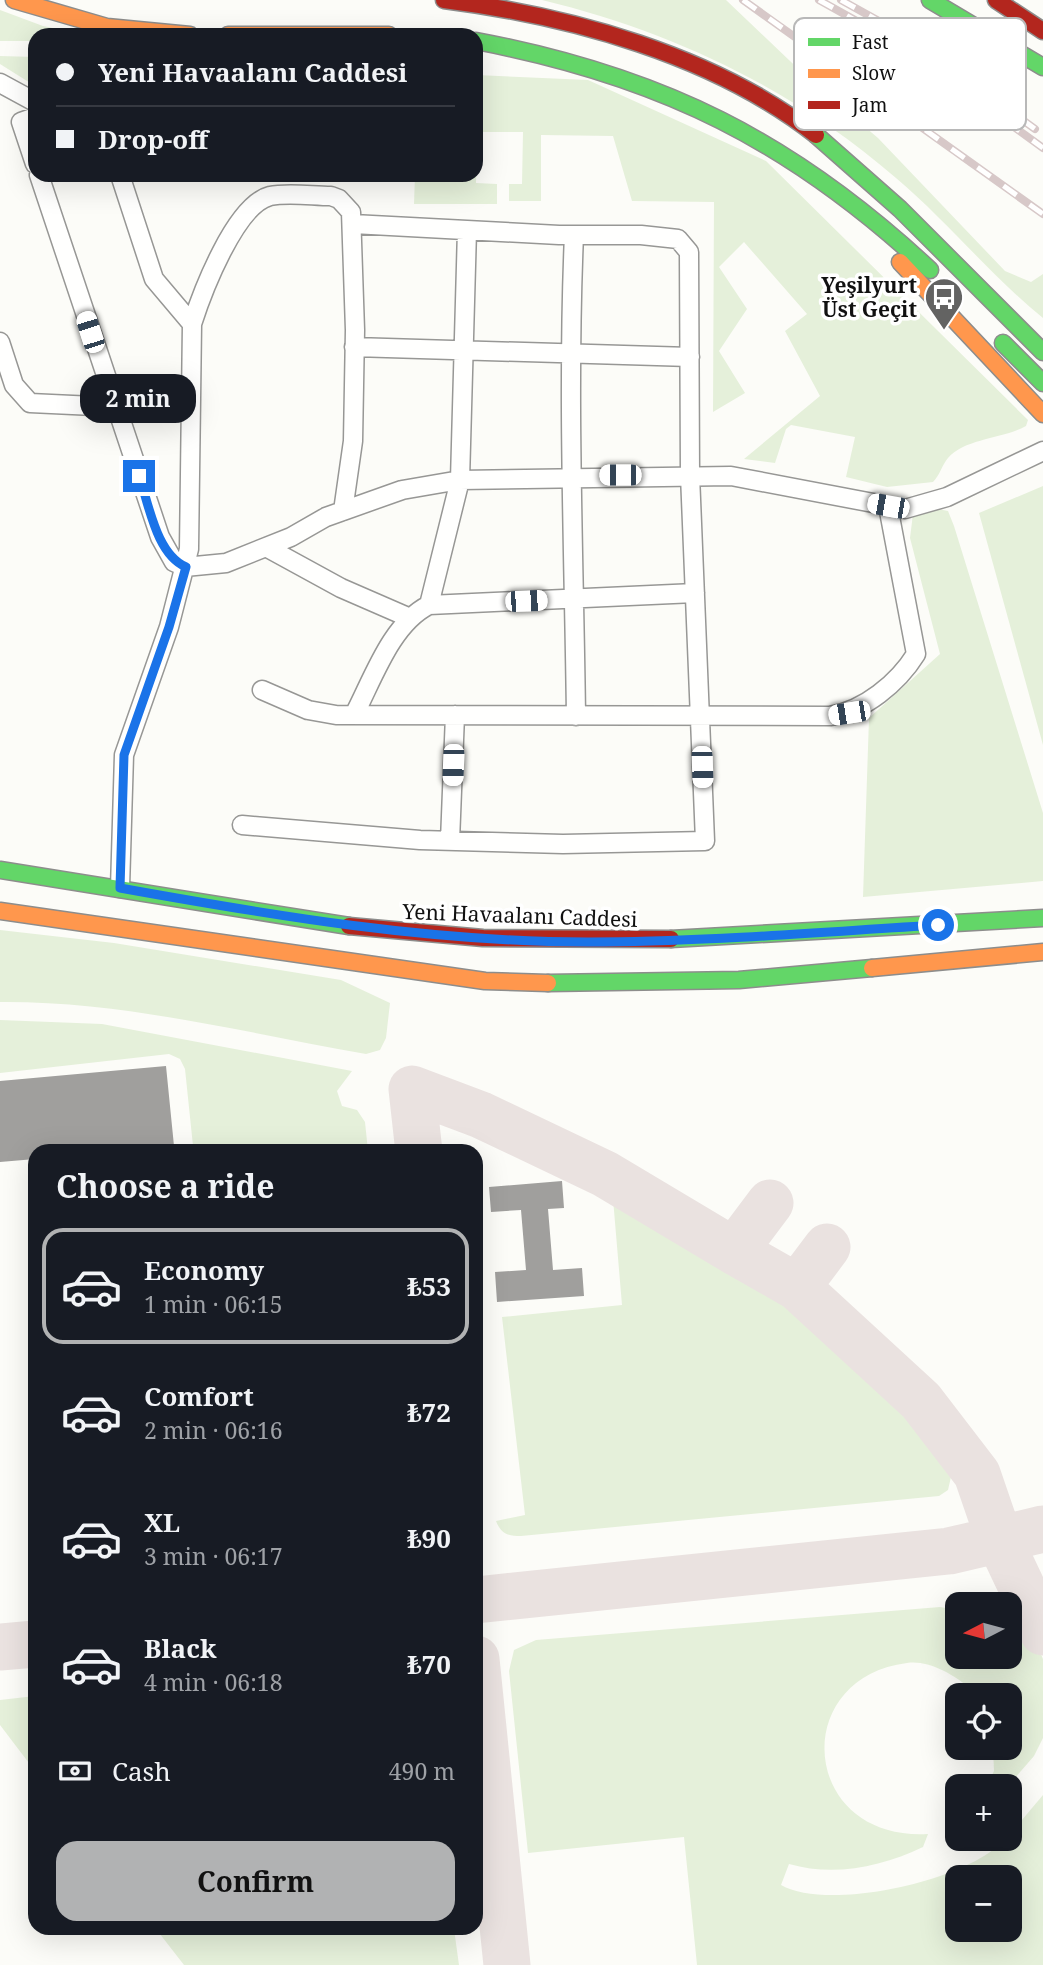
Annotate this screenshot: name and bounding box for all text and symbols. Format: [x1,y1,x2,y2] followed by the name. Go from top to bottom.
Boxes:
[794,18,1026,130] legend
[852,29,889,55] text: Fast
[98,54,407,90] text: Yeni Havaalanı Caddesi
[852,60,896,86] text: Slow
[851,92,887,118] text: Jam
[98,121,208,157] text: Drop-off
[821,271,917,323] place label: Yeşilyurt Üst Geçit
[923,276,965,331] bus stop icon: Yeşilyurt Üst Geçit
[74,309,107,355] car
[81,374,197,424] callout: 2 min
[105,382,171,414] text: 2 min
[123,460,155,492] route end
[600,465,642,486] car
[866,492,911,520] car
[505,590,548,612] car
[827,699,872,727] car
[442,744,465,786] car
[691,746,714,788] car
[401,897,638,933] street label: Yeni Havaalanı Caddesi
[922,909,954,941] route start
[56,1164,275,1207] text: Choose a ride
[144,1252,264,1288] text: Economy
[60,1255,123,1318] icon: car
[407,1268,451,1304] text: ₺53
[144,1288,282,1320] text: 1 min · 06:15
[144,1378,254,1414] text: Comfort
[60,1381,123,1444] icon: car
[407,1394,451,1430] text: ₺72
[144,1414,282,1446] text: 2 min · 06:16
[144,1504,180,1540] text: XL
[60,1507,123,1570] icon: car
[407,1520,451,1556] text: ₺90
[144,1540,282,1572] text: 3 min · 06:17
[945,1592,1022,1670] north arrow
[945,1592,1022,1942] map controls
[144,1630,217,1666] text: Black
[60,1633,123,1696] icon: car
[407,1646,451,1682] text: ₺70
[144,1666,282,1698] text: 4 min · 06:18
[945,1683,1022,1760] button: locate
[56,1752,94,1790] icon: cash
[112,1753,171,1789] text: Cash
[389,1755,455,1787] text: 490 m
[945,1774,1022,1851] button: +
[56,1841,455,1921] button: Confirm
[945,1865,1022,1942] button: −

